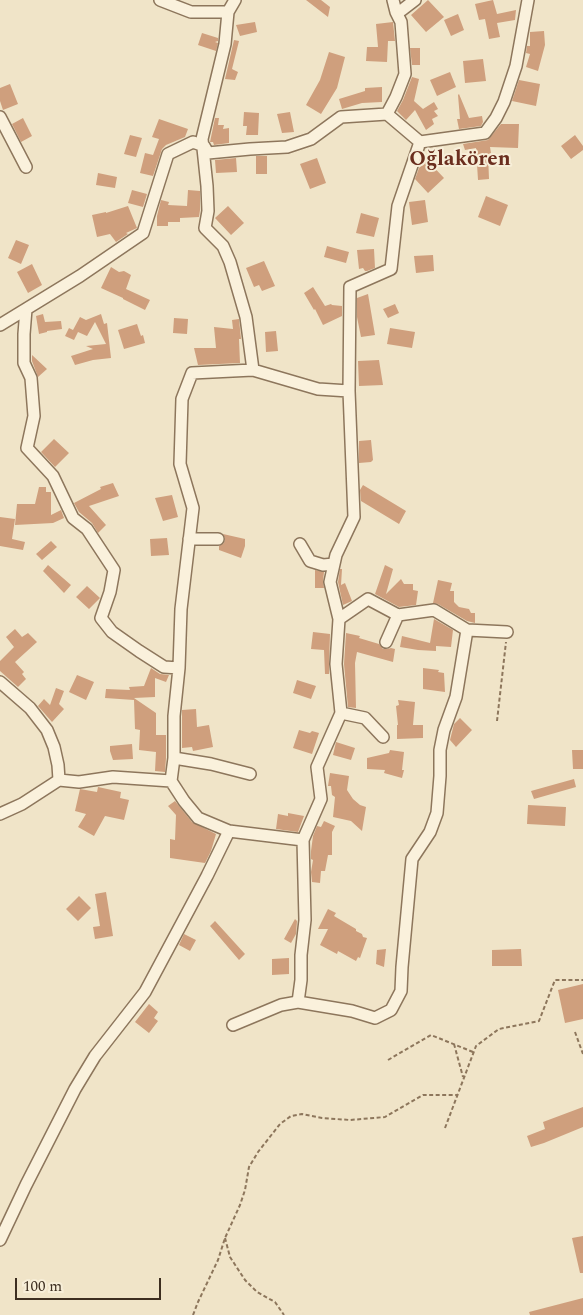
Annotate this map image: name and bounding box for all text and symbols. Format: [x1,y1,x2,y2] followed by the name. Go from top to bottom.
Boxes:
[409,148,511,174] district label: Oğlakören
[18,1268,164,1300] scale bar
[23,1275,62,1298] text: 100 m

